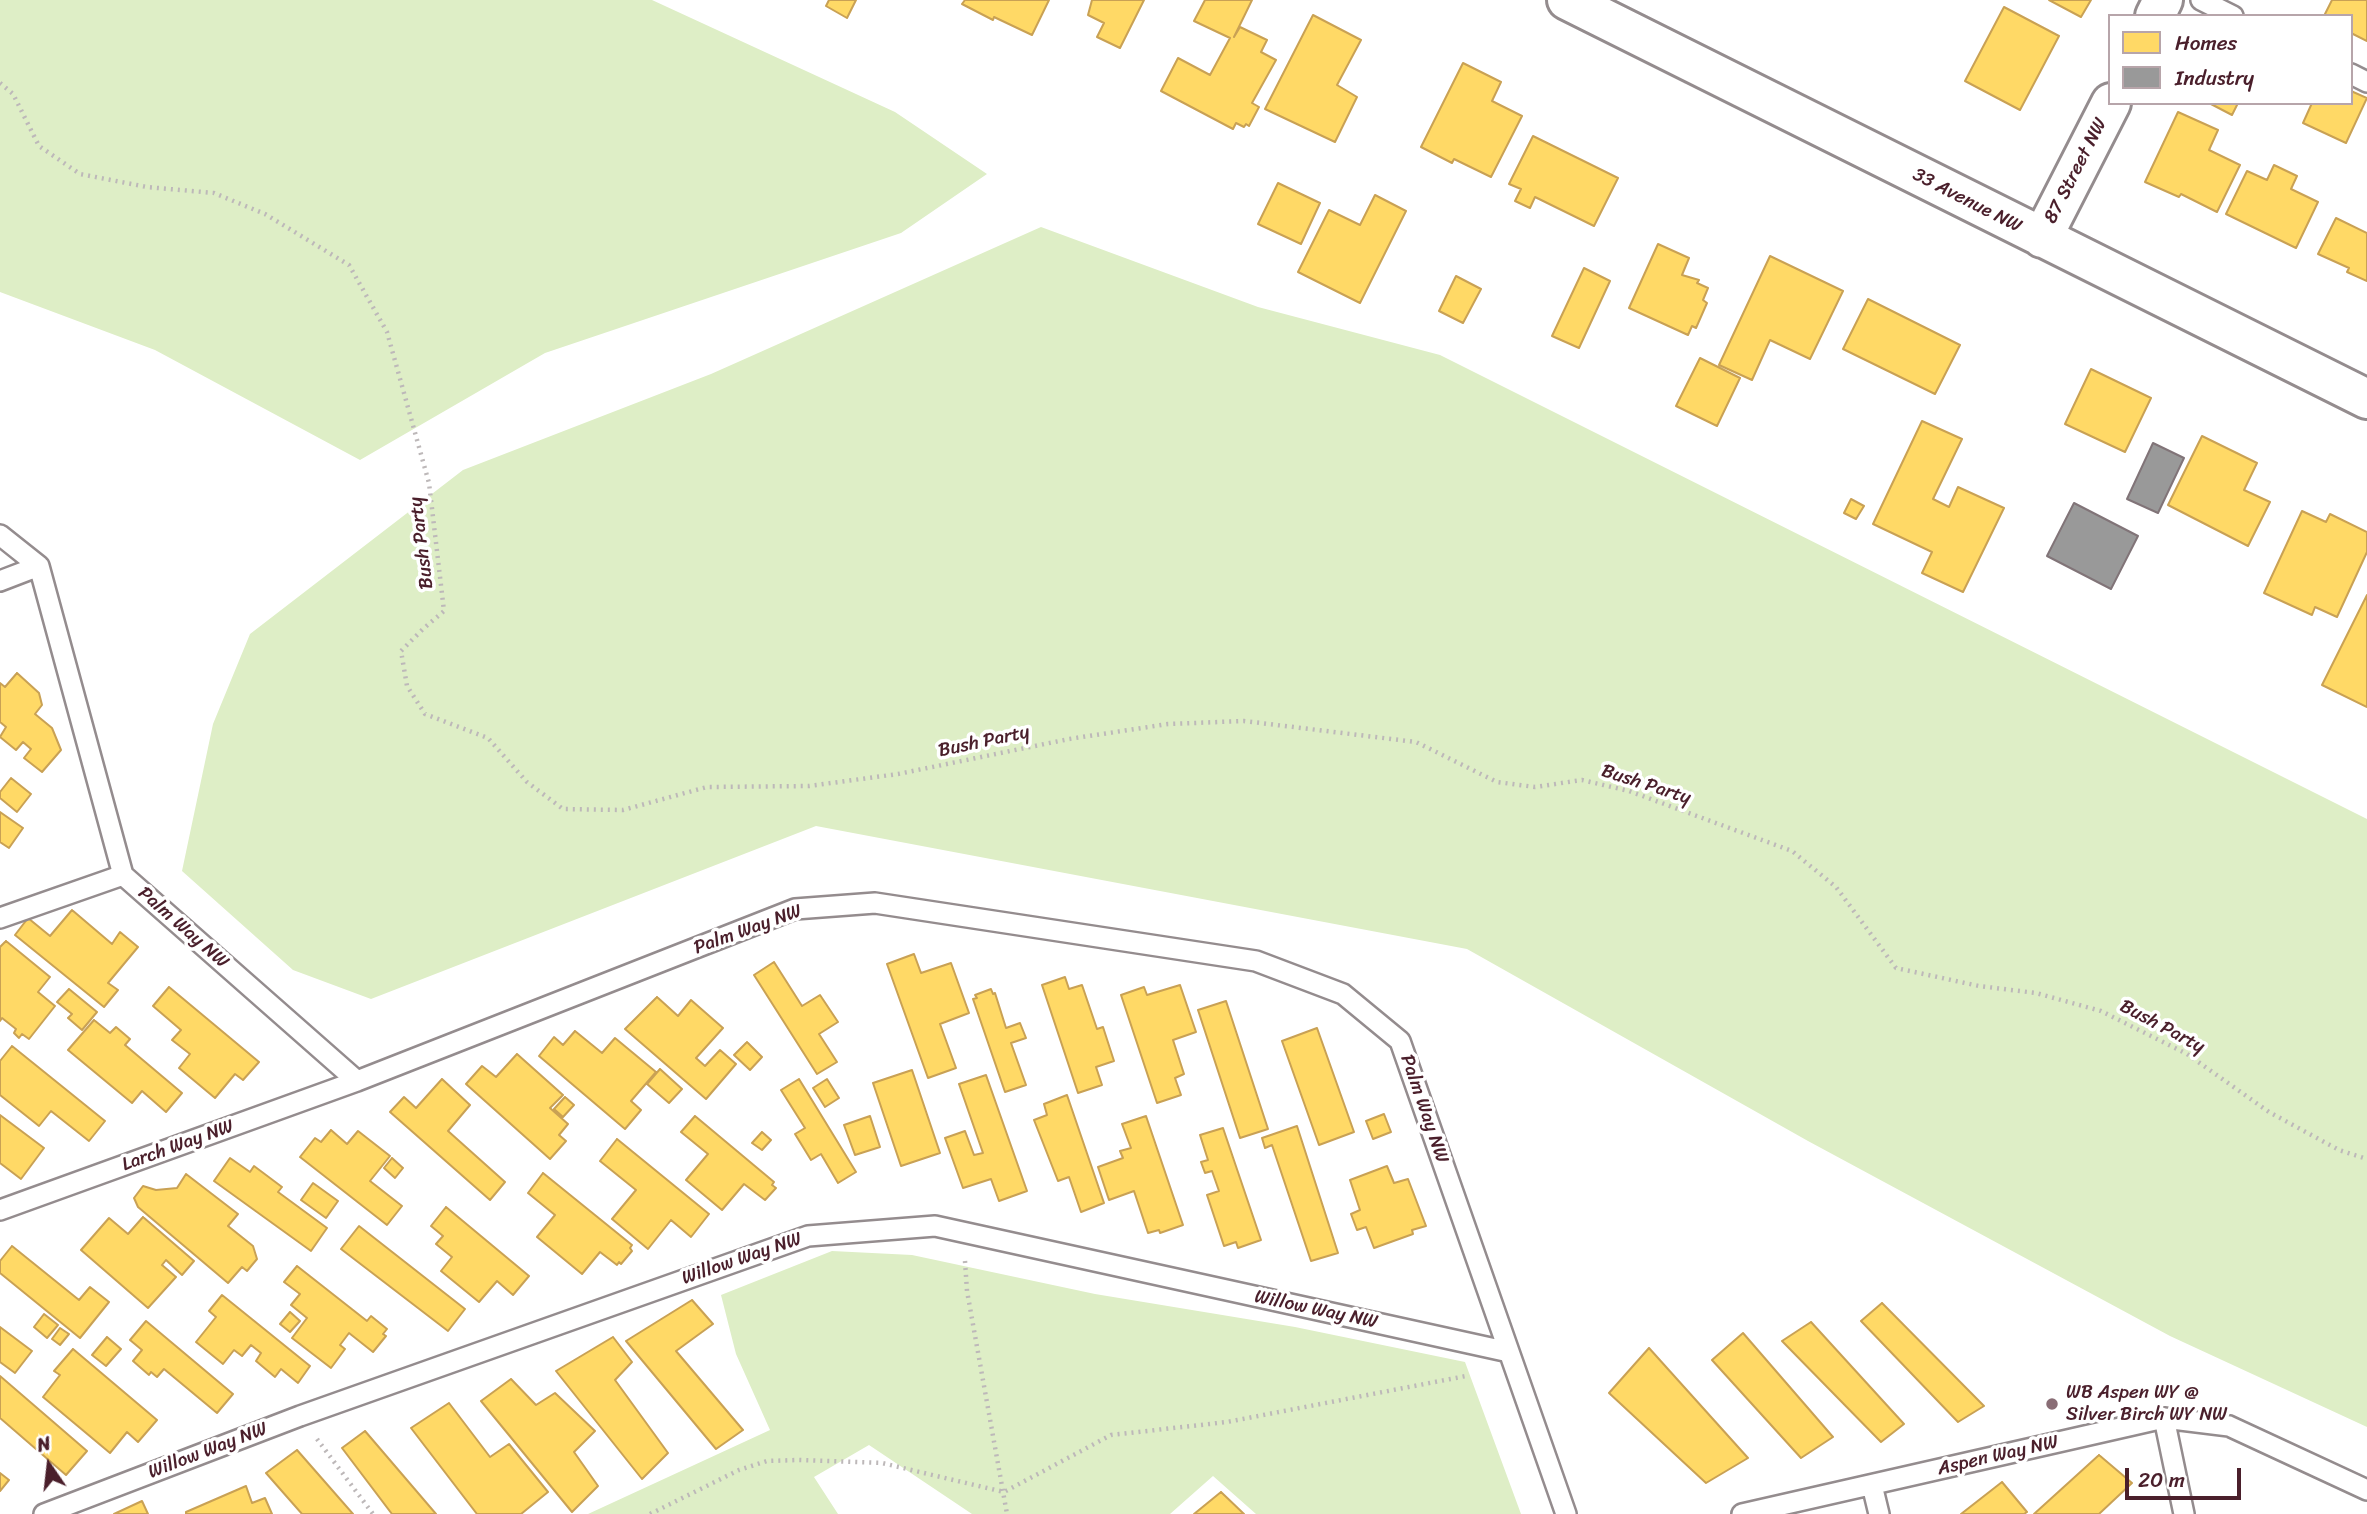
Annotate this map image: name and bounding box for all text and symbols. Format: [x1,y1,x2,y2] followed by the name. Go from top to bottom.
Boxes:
[2108,14,2353,105] legend
[2175,24,2237,62] text: Homes
[2175,59,2254,97] text: Industry
[2040,114,2112,228] street label: 87 Street NW
[1909,164,2025,238] street label: 33 Avenue NW
[405,496,439,590] street label: Bush Party
[936,721,1032,763] street label: Bush Party
[1598,760,1694,810] street label: Bush Party
[133,882,233,974] street label: Palm Way NW
[691,900,805,960] street label: Palm Way NW
[2116,995,2208,1059] street label: Bush Party
[1395,1052,1453,1166] street label: Palm Way NW
[119,1115,237,1177] street label: Larch Way NW
[679,1228,805,1290] street label: Willow Way NW
[1252,1286,1380,1334] street label: Willow Way NW
[2066,1382,2228,1426] place label: WB Aspen WY @ Silver Birch WY NW
[2044,1396,2060,1412] marker: WB Aspen WY @ Silver Birch WY NW
[145,1418,271,1484] street label: Willow Way NW
[33,1427,54,1462] text: N
[14,1430,84,1500] north arrow
[1935,1431,2061,1481] street label: Aspen Way NW
[2129,1454,2244,1498] scale bar
[2138,1461,2185,1499] text: 20 m

